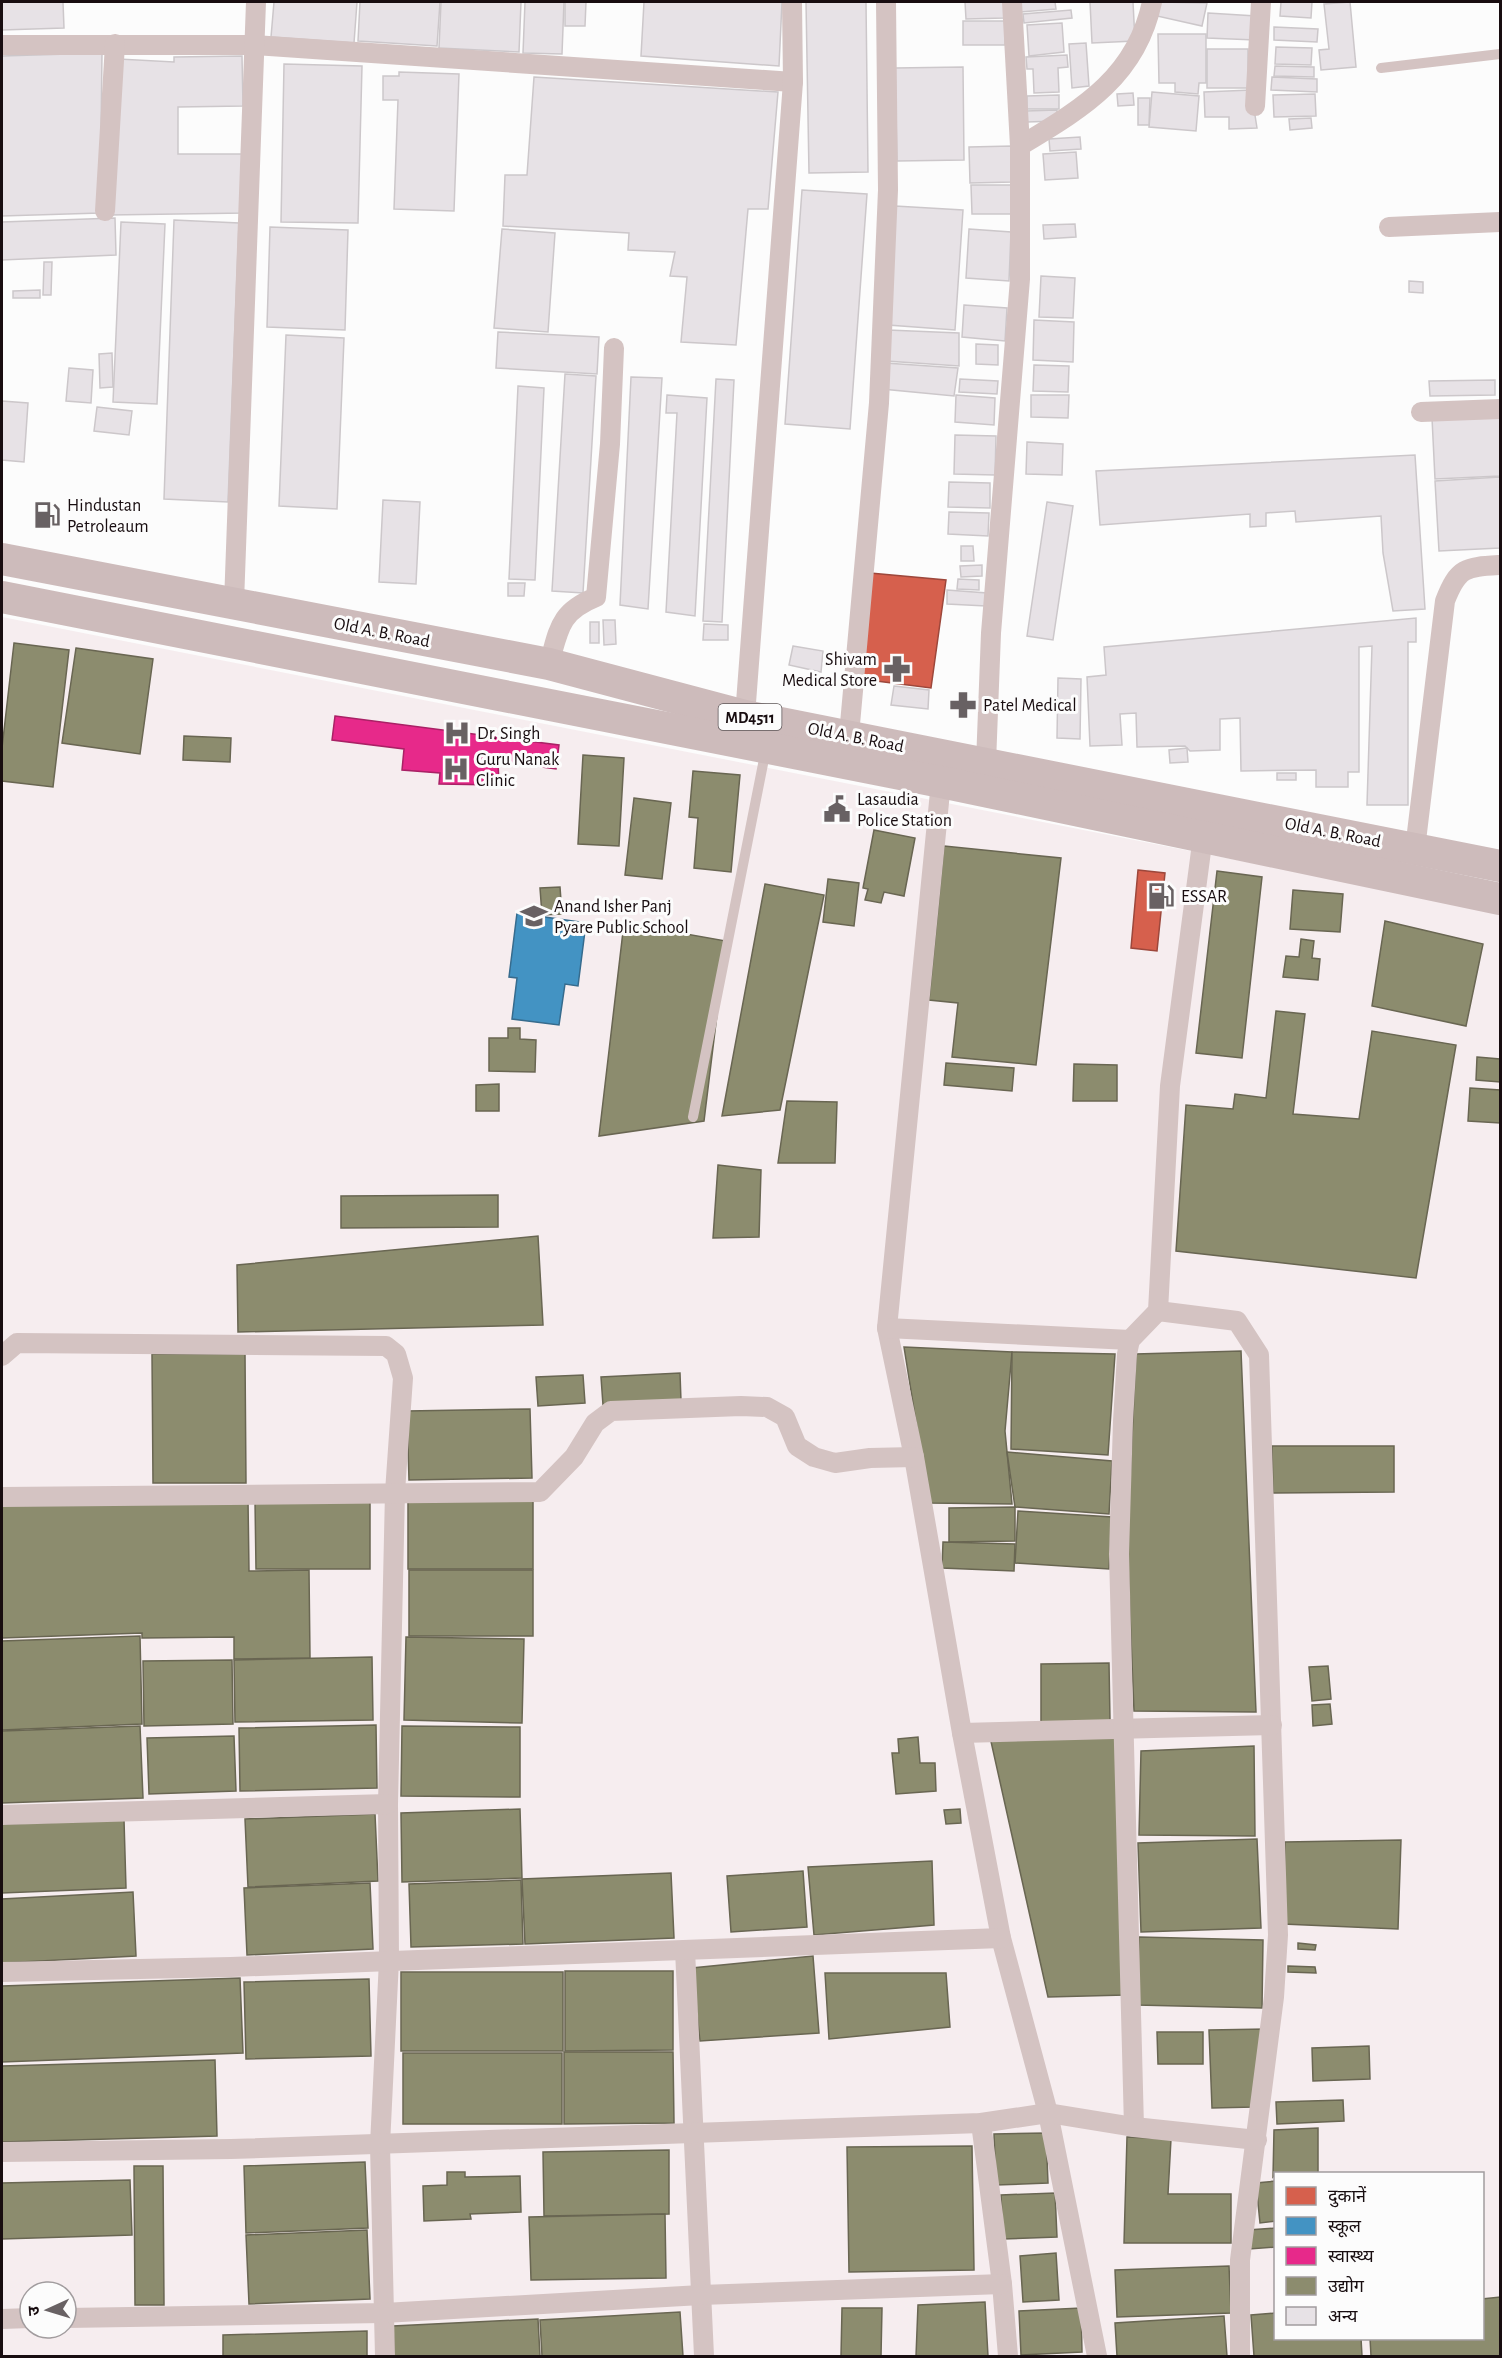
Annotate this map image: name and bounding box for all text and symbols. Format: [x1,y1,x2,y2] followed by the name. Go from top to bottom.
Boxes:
[67,497,149,536] place label: Hindustan Petroleaum
[32,500,62,530] fuel station icon: Hindustan Petroleaum
[332,615,431,651] street label: Old A. B. Road
[782,651,877,690] place label: Shivam Medical Store
[882,654,912,684] pharmacy icon: Shivam Medical Store
[948,690,978,720] pharmacy icon: Patel Medical
[983,697,1077,715] place label: Patel Medical
[718,704,782,730] road number: MD4511
[442,718,472,748] hospital icon: Dr. Singh
[806,720,905,756] street label: Old A. B. Road
[477,725,540,743] place label: Dr. Singh
[476,751,560,790] place label: Guru Nanak Clinic
[441,754,471,784] hospital icon: Guru Nanak Clinic
[857,791,952,830] place label: Lasaudia Police Station
[822,794,852,824] public building icon: Lasaudia Police Station
[1283,815,1382,851] street label: Old A. B. Road
[1146,881,1176,911] fuel station icon: ESSAR
[1181,888,1227,906] place label: ESSAR
[554,898,689,937] place label: Anand Isher Panj Pyare Public School
[519,901,549,931] school or university icon: Anand Isher Panj Pyare Public School
[1274,2172,1484,2340] legend
[1328,2185,1367,2208] text: दुकानें
[1328,2218,1362,2238] text: स्कूल
[1328,2248,1374,2266] text: स्वास्थ्य
[1328,2276,1365,2296] text: उद्योग
[18,2280,78,2340] north arrow
[26,2305,42,2316] text: उ
[1328,2308,1358,2326] text: अन्य

